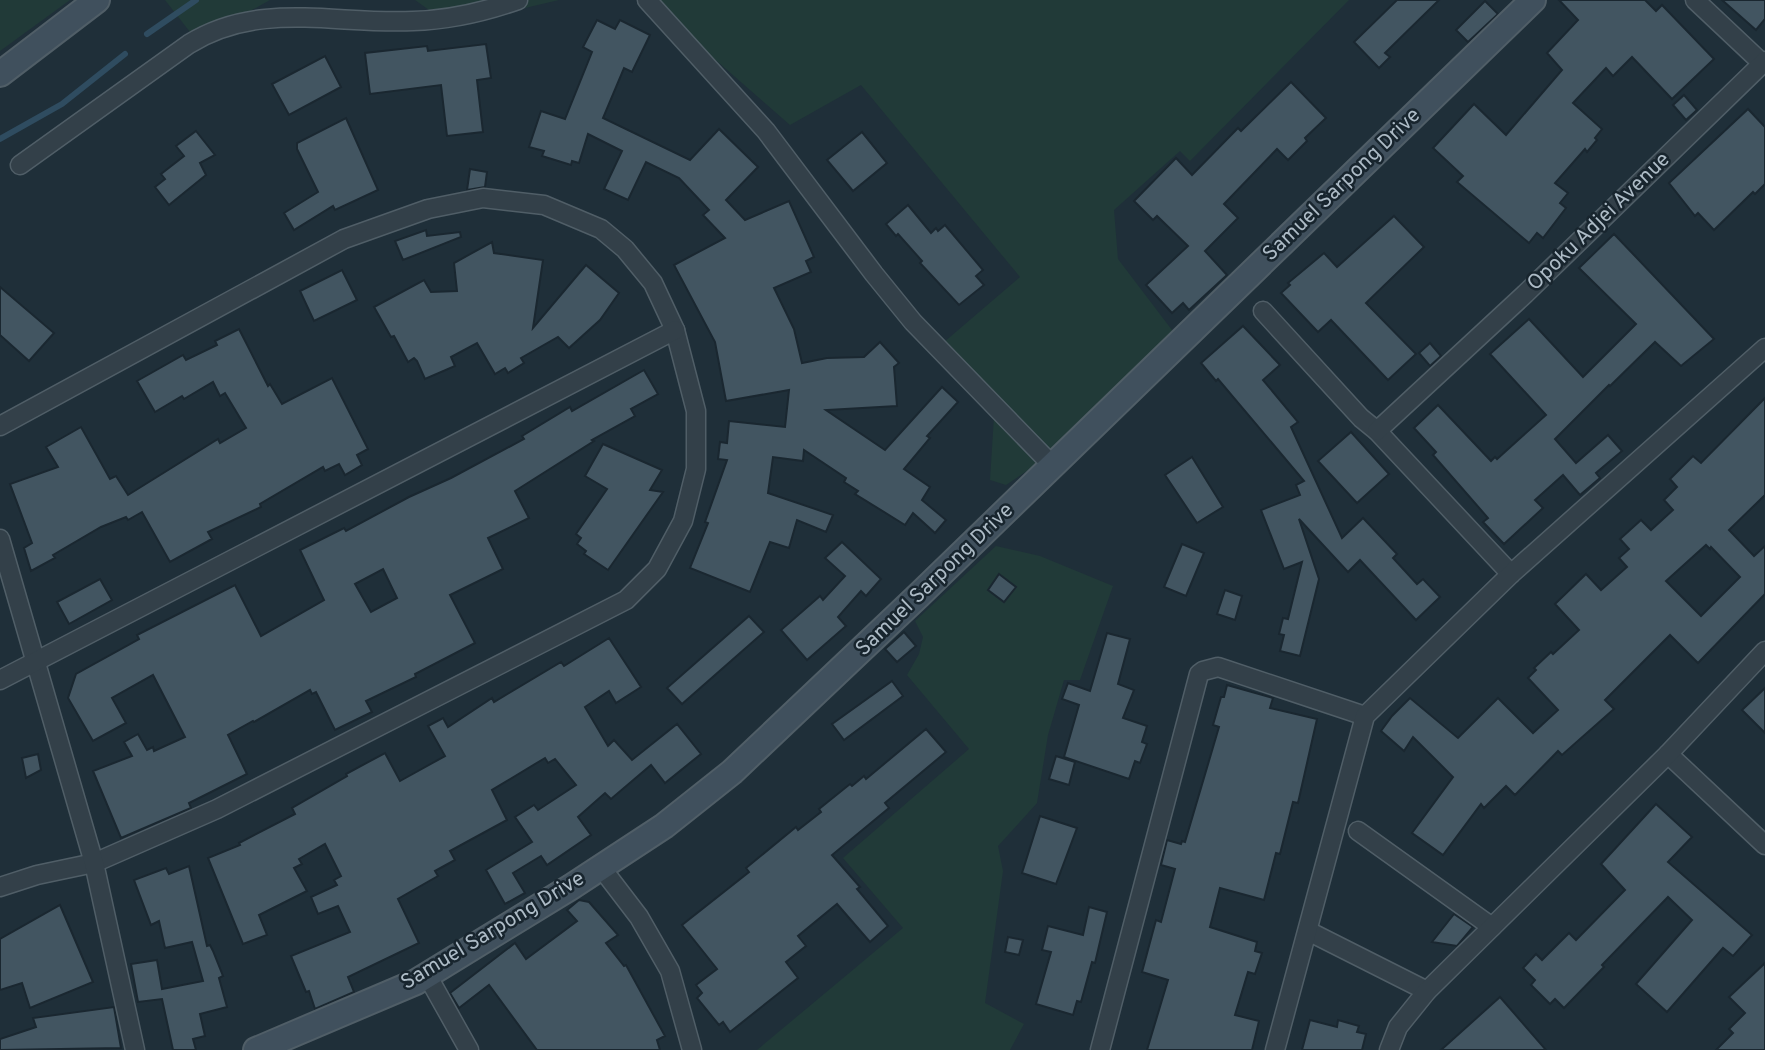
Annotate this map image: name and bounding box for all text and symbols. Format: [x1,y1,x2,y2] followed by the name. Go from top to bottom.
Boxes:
[1257,103,1427,267] street label: Samuel Sarpong Drive
[1522,147,1676,297] street label: Opoku Adjei Avenue
[850,498,1020,662] street label: Samuel Sarpong Drive
[396,865,590,997] street label: Samuel Sarpong Drive

